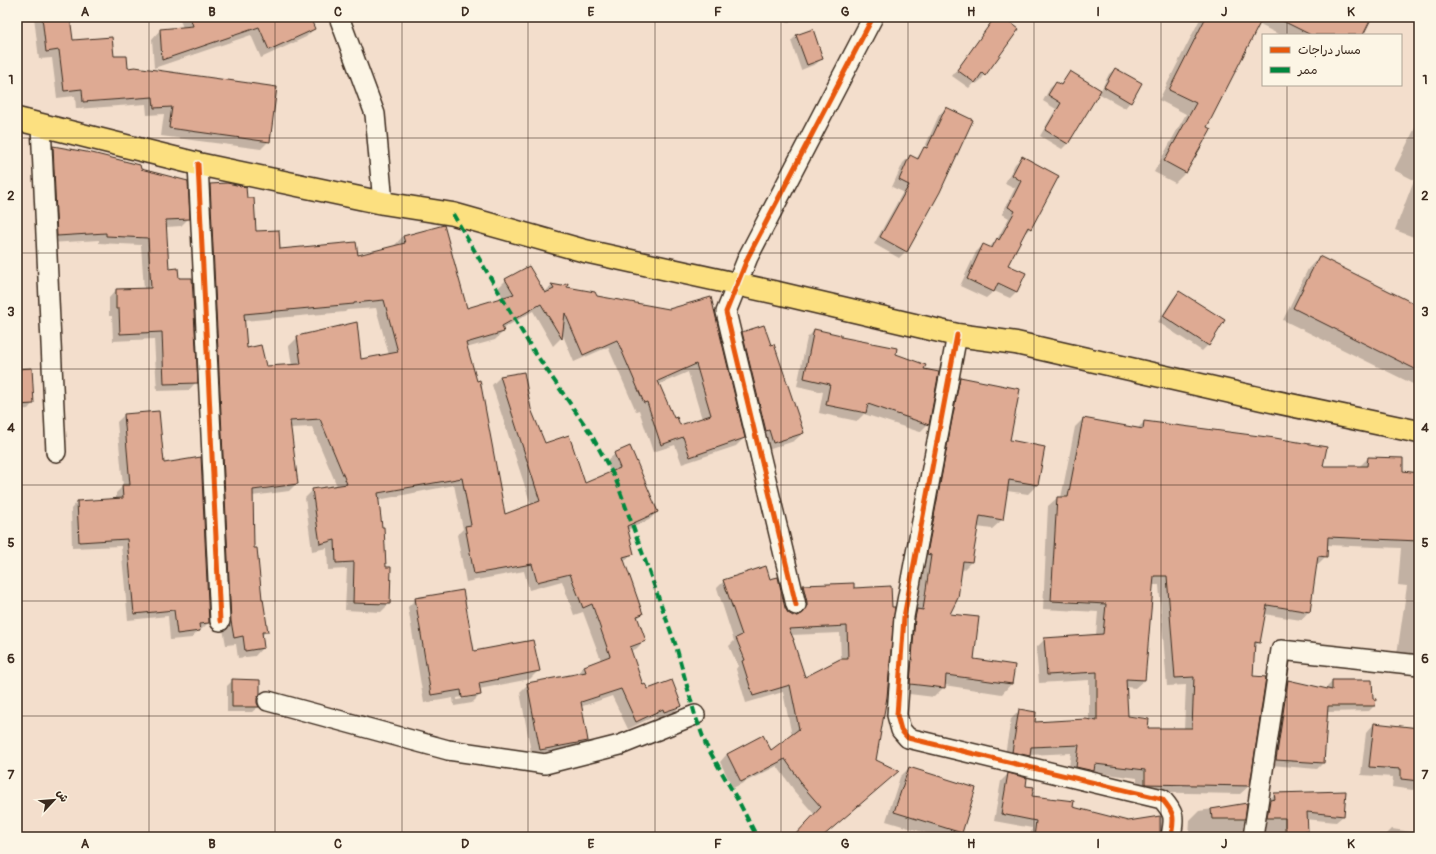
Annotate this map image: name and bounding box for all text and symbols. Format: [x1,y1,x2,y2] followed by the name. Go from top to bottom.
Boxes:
[81,4,90,20] text: A
[208,4,216,20] text: B
[334,4,342,20] text: C
[461,4,469,20] text: D
[588,4,595,20] text: E
[714,4,722,20] text: F
[841,4,850,20] text: G
[967,4,975,20] text: H
[1096,4,1100,20] text: I
[1221,4,1227,20] text: J
[1347,4,1355,20] text: K
[1262,34,1402,86] legend
[1298,43,1361,58] text: مسار دراجات
[1297,63,1317,78] text: ممر
[8,72,14,88] text: 1
[1422,72,1428,88] text: 1
[7,188,15,204] text: 2
[1421,188,1429,204] text: 2
[7,304,15,320] text: 3
[1421,304,1429,320] text: 3
[7,420,15,436] text: 4
[1421,420,1429,436] text: 4
[7,535,15,551] text: 5
[1421,535,1429,551] text: 5
[7,651,15,667] text: 6
[1421,651,1429,667] text: 6
[8,767,15,783] text: 7
[1422,767,1429,783] text: 7
[34,780,74,820] north arrow
[54,788,71,804] text: ش
[81,836,90,852] text: A
[208,836,216,852] text: B
[334,836,342,852] text: C
[461,836,469,852] text: D
[588,836,595,852] text: E
[714,836,722,852] text: F
[841,836,850,852] text: G
[967,836,975,852] text: H
[1096,836,1100,852] text: I
[1221,836,1227,852] text: J
[1347,836,1355,852] text: K

